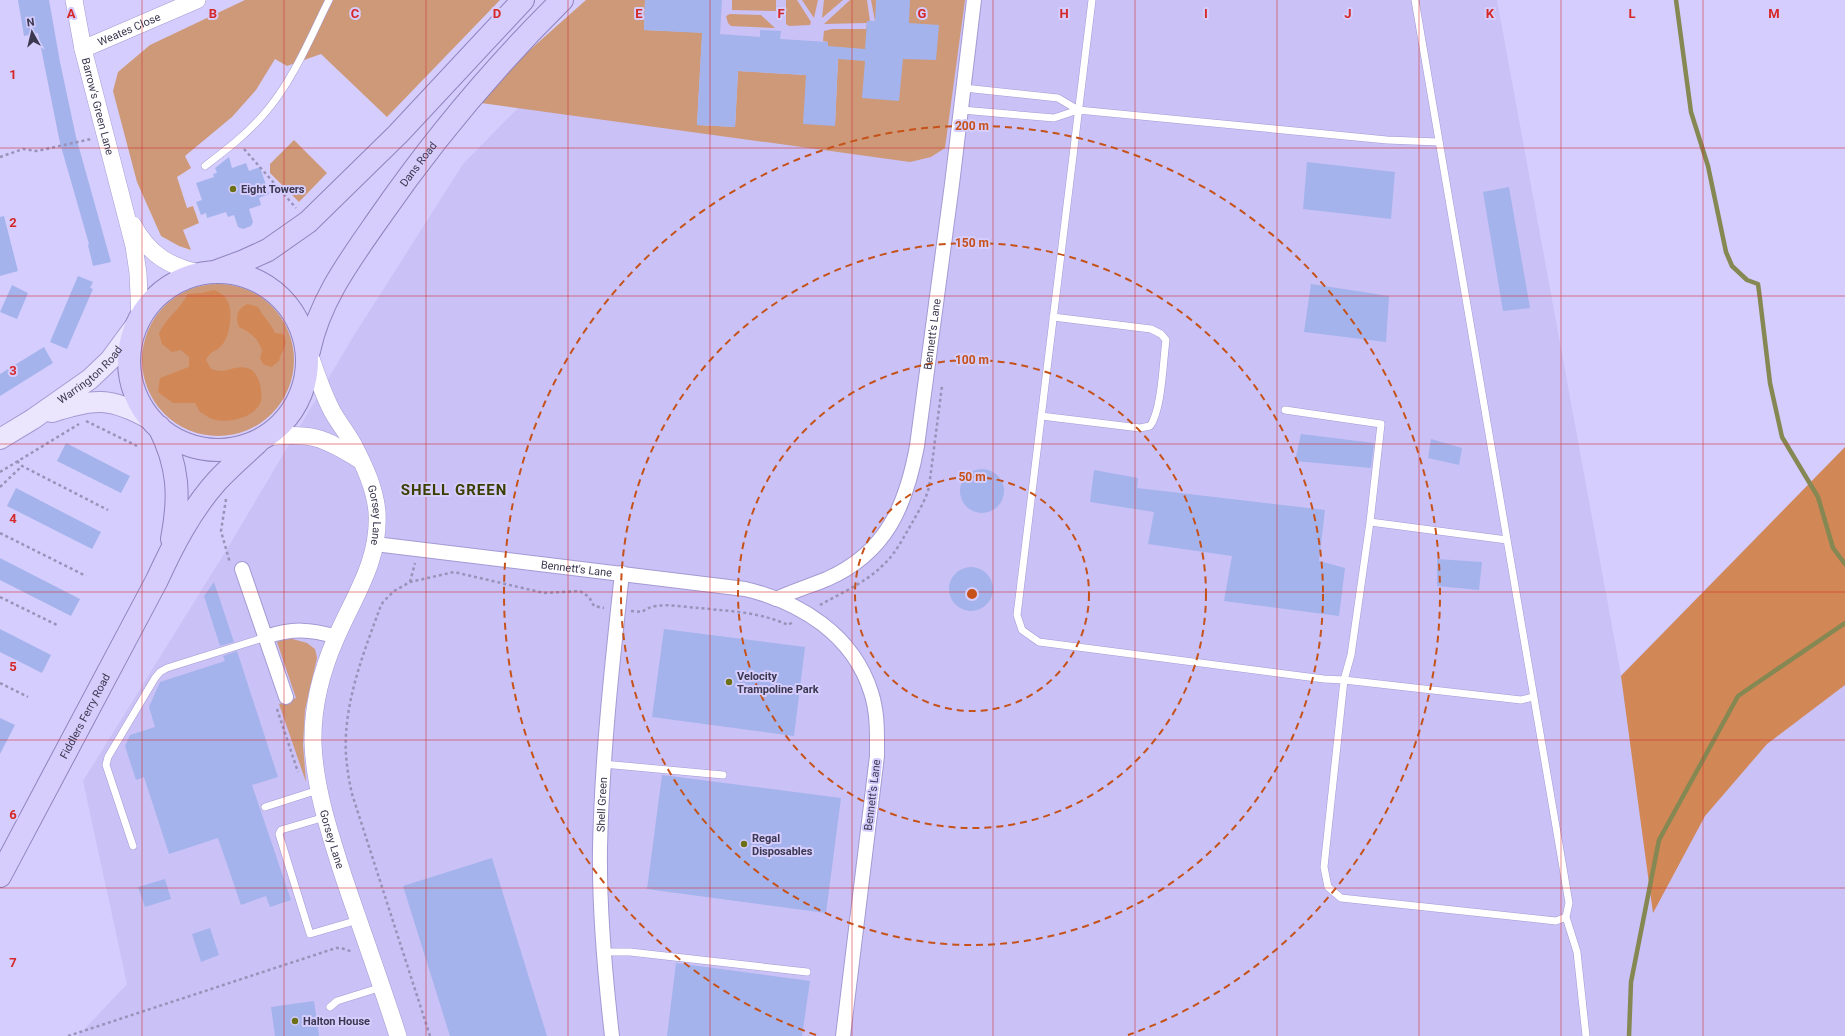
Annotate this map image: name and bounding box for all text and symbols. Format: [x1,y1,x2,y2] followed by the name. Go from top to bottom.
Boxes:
[67,6,76,21] text: A
[209,6,217,21] text: B
[351,6,360,21] text: C
[493,6,501,21] text: D
[635,6,643,21] text: E
[777,6,785,21] text: F
[918,6,927,21] text: G
[1059,6,1069,21] text: H
[1204,6,1208,21] text: I
[1344,6,1352,21] text: J
[1486,6,1495,21] text: K
[1628,6,1636,21] text: L
[1768,6,1780,21] text: M
[96,10,163,49] street label: Weates Close
[12,12,52,52] north arrow
[26,16,36,30] text: N
[79,56,116,157] street label: Barrow's Green Lane
[9,67,17,82] text: 1
[955,119,989,133] text: 200 m
[397,139,440,189] street label: Dans Road
[241,183,305,196] place label: Eight Towers
[228,184,238,194] marker: Eight Towers
[9,215,17,230] text: 2
[955,236,989,250] text: 150 m
[921,298,944,371] street label: Bennett's Lane
[55,343,125,407] street label: Warrington Road
[955,353,989,367] text: 100 m
[9,363,17,378] text: 3
[958,470,986,484] text: 50 m
[401,481,507,499] district label: SHELL GREEN
[365,483,383,546] street label: Gorsey Lane
[9,511,17,526] text: 4
[540,558,613,580] street label: Bennett's Lane
[965,587,979,601] centre of rings
[9,659,17,674] text: 5
[737,670,819,696] place label: Velocity Trampoline Park
[57,672,113,761] street label: Fiddlers Ferry Road
[724,677,734,687] marker: Velocity Trampoline Park
[862,759,883,831] street label: Bennett's Lane
[594,776,610,832] street label: Shell Green
[9,807,17,822] text: 6
[317,809,347,871] street label: Gorsey Lane
[752,832,813,858] place label: Regal Disposables
[739,839,749,849] marker: Regal Disposables
[9,955,17,970] text: 7
[303,1015,370,1028] place label: Halton House
[290,1016,300,1026] marker: Halton House

